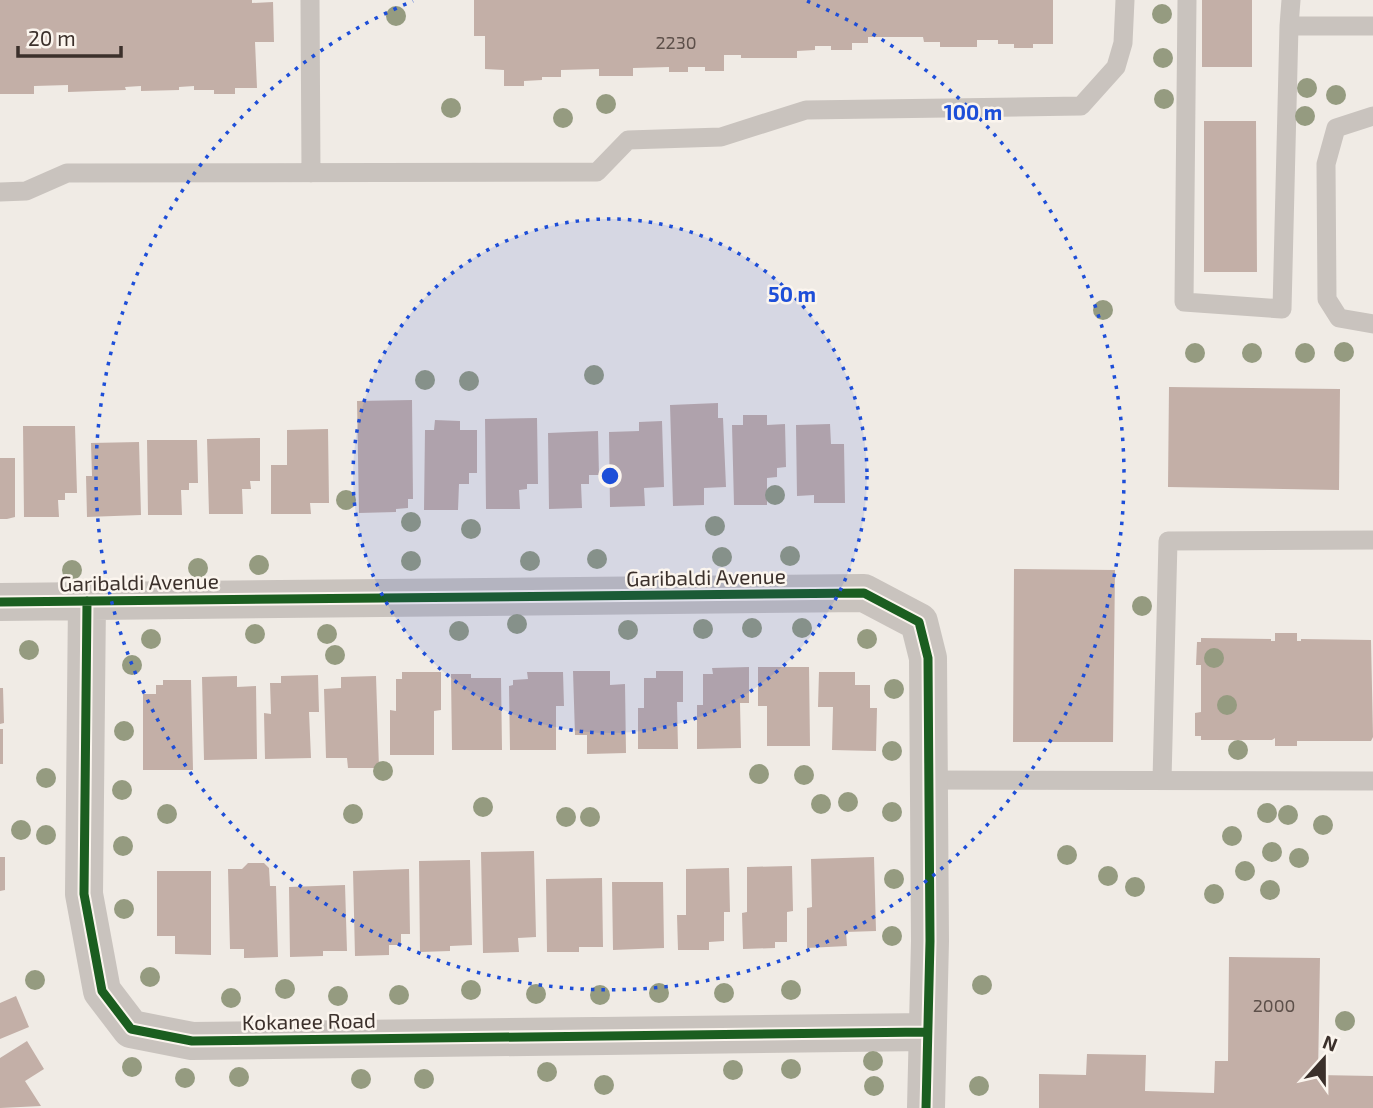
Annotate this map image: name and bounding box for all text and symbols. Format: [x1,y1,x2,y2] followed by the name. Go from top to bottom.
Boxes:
[18,14,121,58] scale bar
[28,25,76,50] text: 20 m
[655,31,697,53] house number: 2230
[944,99,1002,124] text: 100 m
[768,281,816,306] text: 50 m
[598,464,622,488] centre of rings
[626,563,786,590] street label: Garibaldi Avenue
[59,568,219,595] street label: Garibaldi Avenue
[1253,994,1295,1016] house number: 2000
[242,1007,376,1034] street label: Kokanee Road
[1289,1024,1359,1094] north arrow
[1320,1029,1341,1056] text: N

